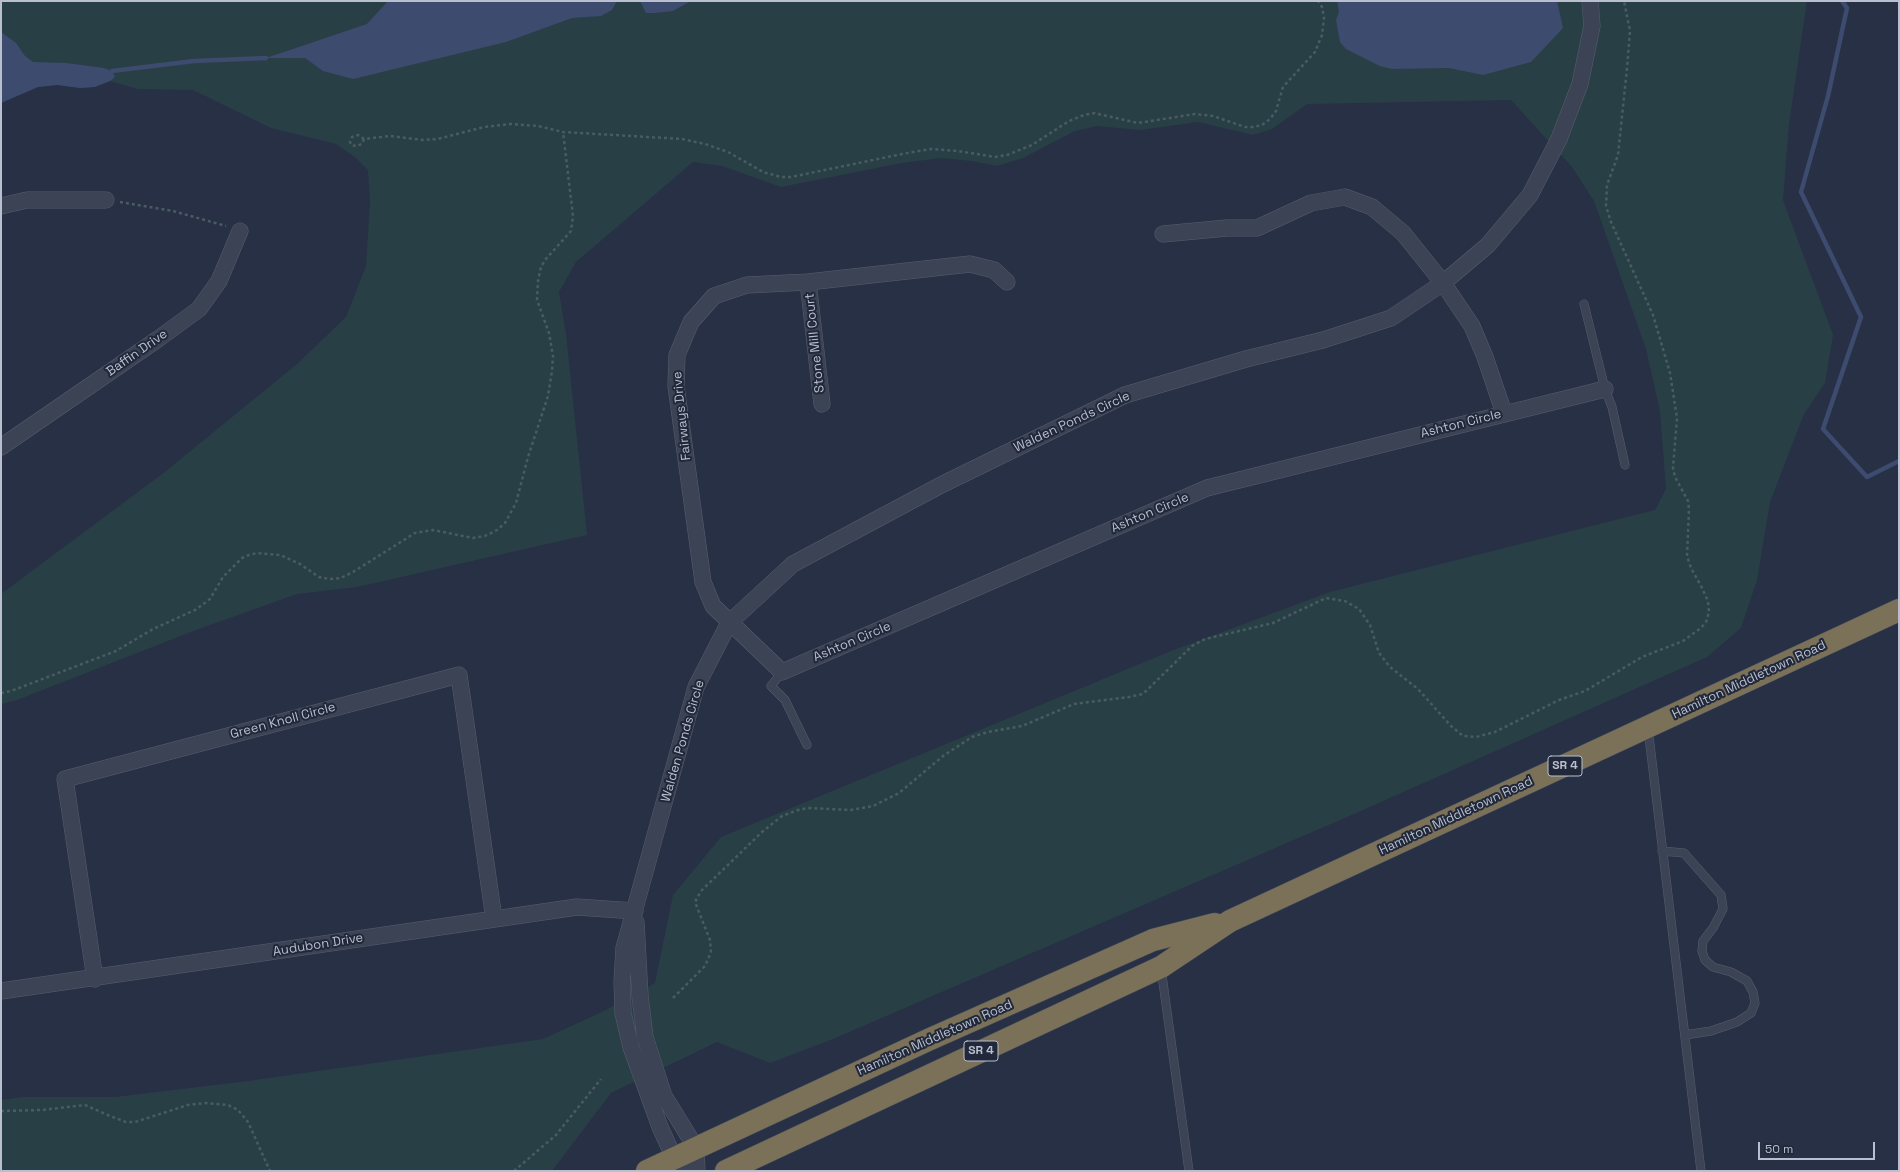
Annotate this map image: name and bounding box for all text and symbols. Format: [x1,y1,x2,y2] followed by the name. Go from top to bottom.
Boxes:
[802,292,828,394] street label: Stone Mill Court
[103,326,171,380] street label: Baffin Drive
[670,371,694,461] street label: Fairways Drive
[1011,388,1133,456] street label: Walden Ponds Circle
[1419,406,1503,442] street label: Ashton Circle
[1109,490,1191,536] street label: Ashton Circle
[811,619,893,665] street label: Ashton Circle
[1670,637,1828,723] street label: Hamilton Middletown Road
[658,678,708,804] street label: Walden Ponds Circle
[229,699,337,743] street label: Green Knoll Circle
[1548,756,1582,776] road number: SR 4
[1377,773,1535,859] street label: Hamilton Middletown Road
[272,930,364,960] street label: Audubon Drive
[855,997,1015,1079] street label: Hamilton Middletown Road
[964,1041,998,1061] road number: SR 4
[1760,1134,1877,1160] scale bar
[1765,1141,1793,1157] text: 50 m

